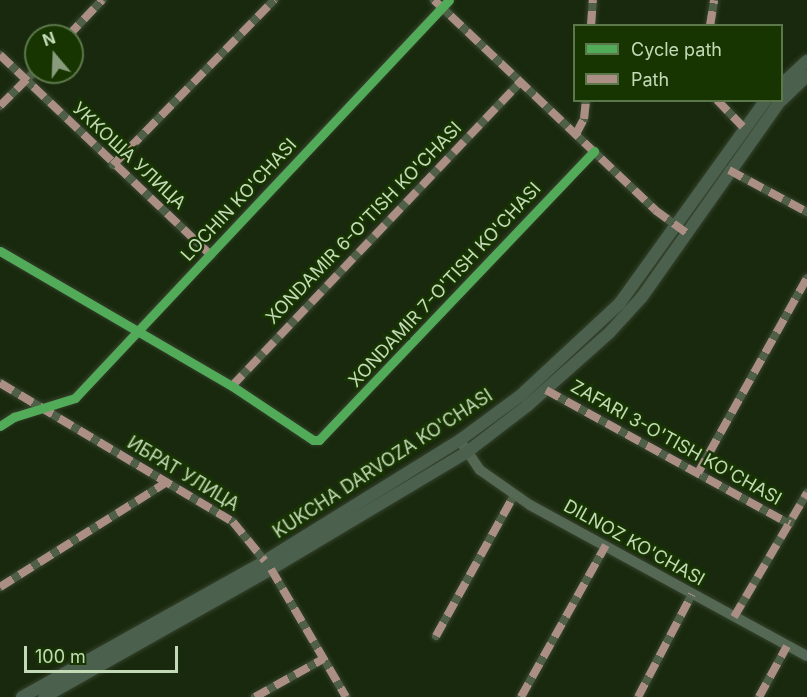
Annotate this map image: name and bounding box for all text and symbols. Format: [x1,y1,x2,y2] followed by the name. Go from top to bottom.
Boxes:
[24,24,84,84] north arrow
[573,24,783,102] legend
[40,27,58,50] text: N
[631,39,722,60] text: Cycle path
[631,69,669,90] text: Path
[68,98,190,214] street label: УККОША УЛИЦА
[262,117,466,329] street label: XONDAMIR 6-O'TISH KO'CHASI
[177,134,301,266] street label: LOCHIN KO'CHASI
[344,178,546,392] street label: XONDAMIR 7-O'TISH KO'CHASI
[567,376,785,510] street label: ZAFARI 3-O'TISH KO'CHASI
[269,385,497,543] street label: KUKCHA DARVOZA KO'CHASI
[123,432,243,516] street label: ИБРАТ УЛИЦА
[560,495,708,591] street label: DILNOZ KO'CHASI
[27,634,182,672] scale bar
[35,646,86,667] text: 100 m

